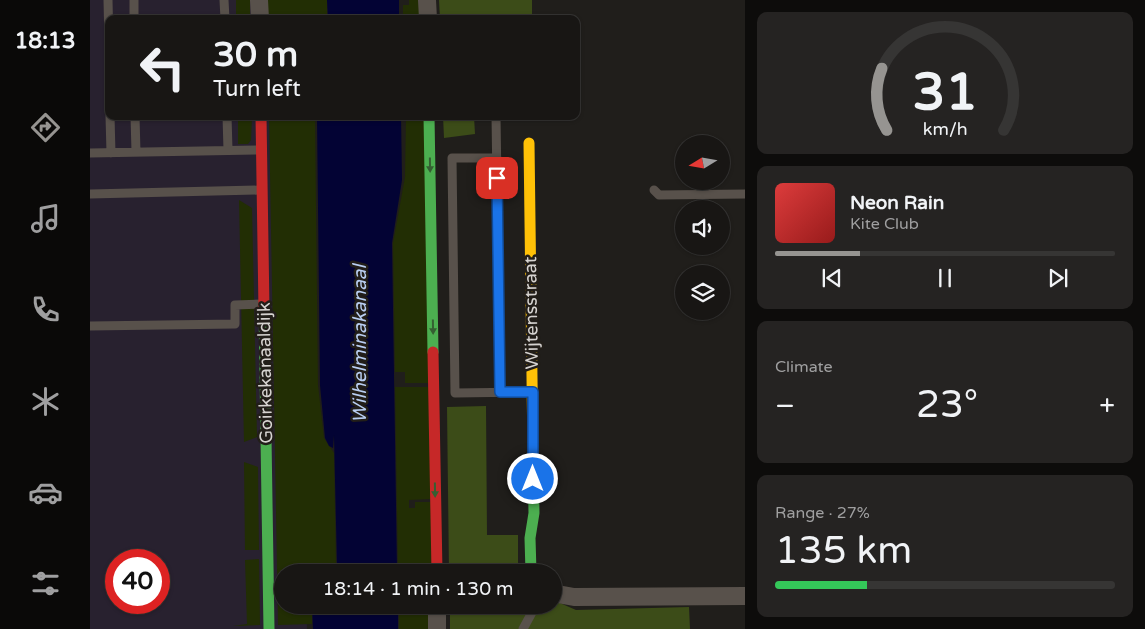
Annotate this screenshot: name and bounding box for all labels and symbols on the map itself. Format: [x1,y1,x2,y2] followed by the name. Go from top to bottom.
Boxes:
[675,135,730,190] north arrow
[426,157,434,173] one-way arrow
[476,157,518,199] pin
[519,256,543,370] street label: Wijtensstraat
[349,263,371,423] water label: Wilhelminakanaal
[253,302,277,444] street label: Goirkekanaaldijk
[429,320,437,336] one-way arrow
[506,452,558,504] position arrow
[431,482,439,498] one-way arrow
[105,549,170,614] speed limit sign: 40

